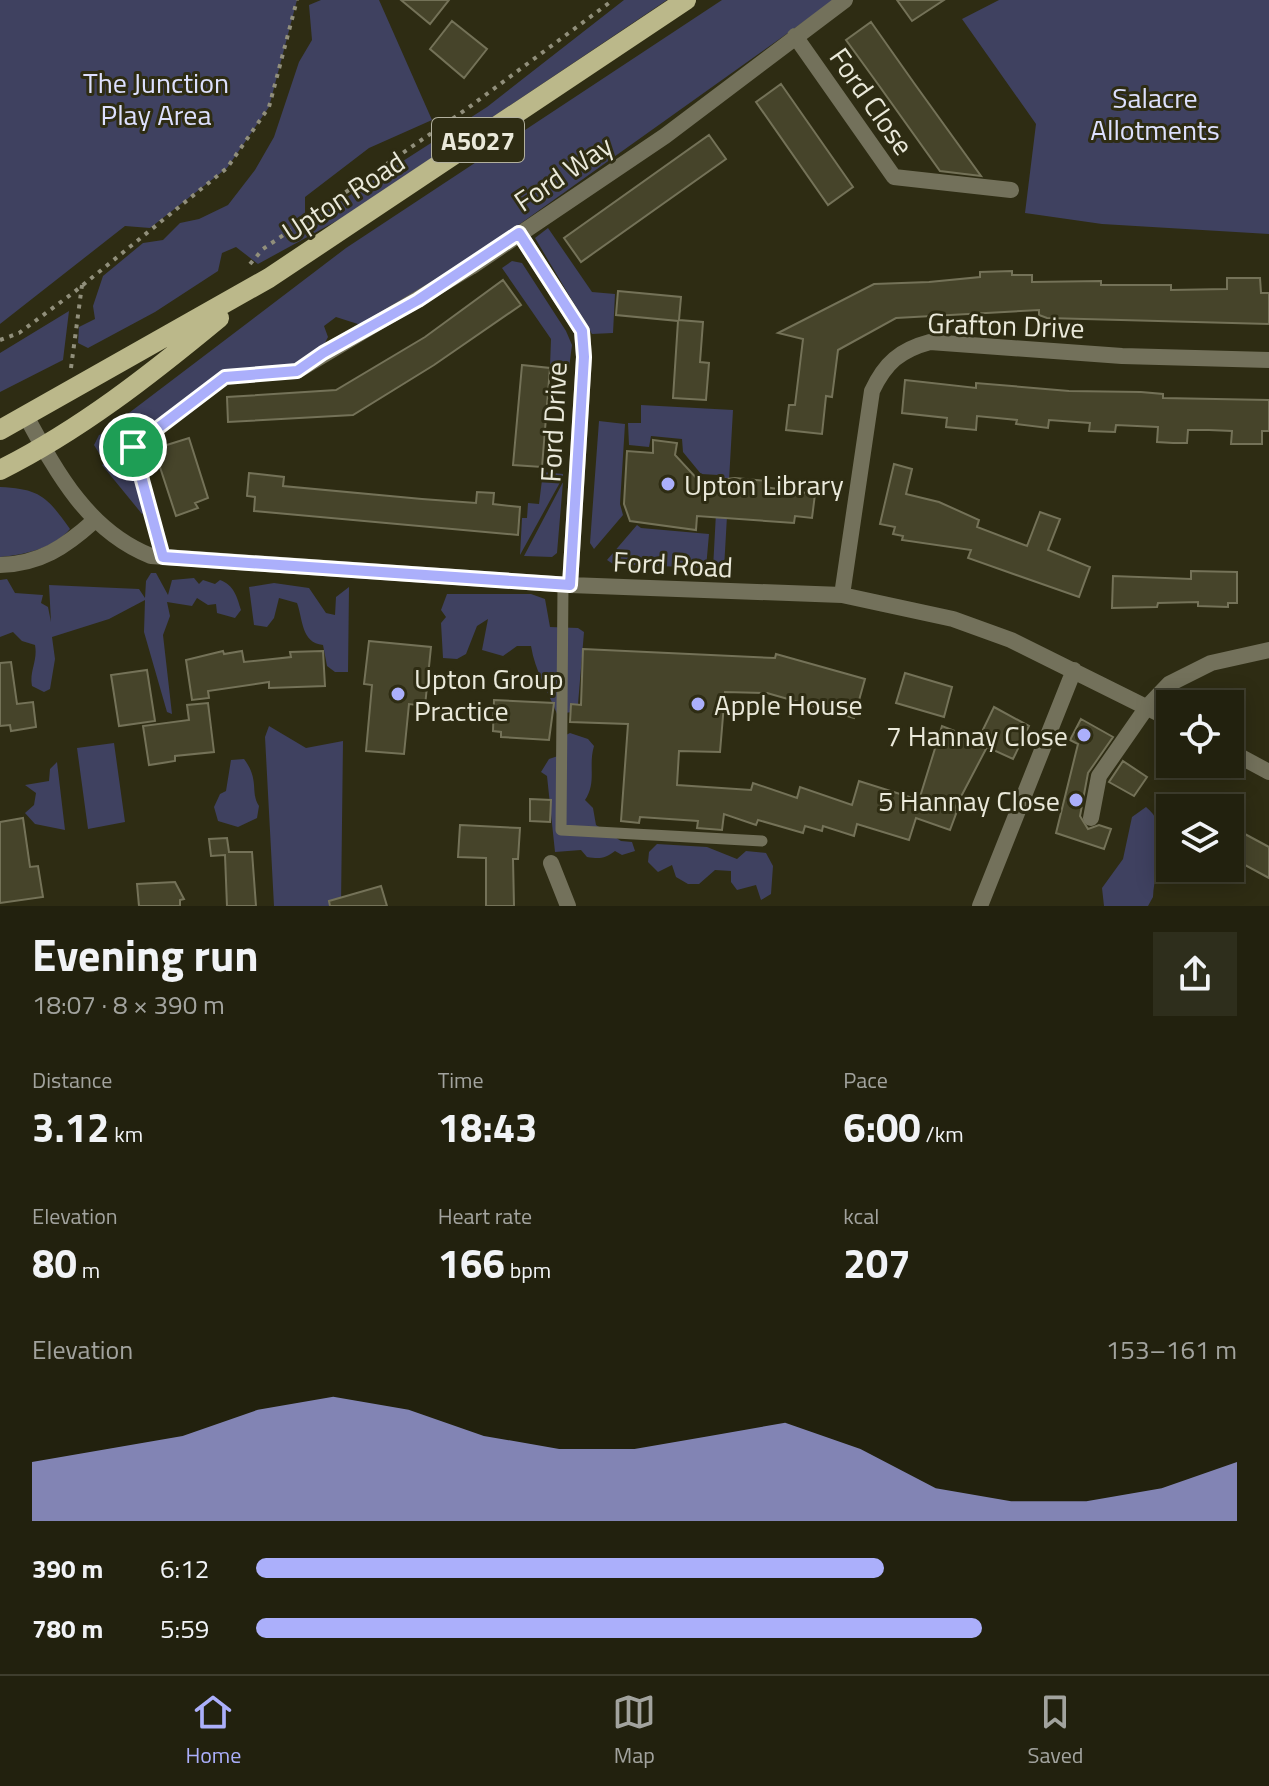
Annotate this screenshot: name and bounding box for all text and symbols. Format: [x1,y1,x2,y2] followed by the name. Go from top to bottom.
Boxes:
[819,38,925,164] street label: Ford Close
[83,61,229,136] park label: The Junction Play Area
[1090,76,1220,151] park label: Salacre Allotments
[432,118,524,162] road number: A5027
[505,124,621,222] street label: Ford Way
[273,140,413,252] street label: Upton Road
[927,301,1085,349] street label: Grafton Drive
[528,361,578,483] street label: Ford Drive
[99,413,167,481] pin
[111,425,155,469] icon: arrive
[684,463,844,506] place label: Upton Library
[659,475,677,493] marker: Upton Library
[612,539,734,589] street label: Ford Road
[414,657,564,732] place label: Upton Group Practice
[714,683,863,726] place label: Apple House
[389,685,407,703] marker: Upton Group Practice
[1156,690,1244,882] map controls
[1156,690,1244,778] button: locate
[689,695,707,713] marker: Apple House
[886,714,1068,757] place label: 7 Hannay Close
[1075,726,1093,744] marker: 7 Hannay Close
[878,779,1060,822] place label: 5 Hannay Close
[1067,791,1085,809] marker: 5 Hannay Close
[1156,794,1244,882] button: layers
[32,921,259,988] text: Evening run
[1153,932,1237,1016] button: share
[32,985,225,1024] text: 18:07 · 8 × 390 m
[32,1063,112,1097] text: Distance
[438,1063,484,1097] text: Time
[843,1063,888,1097] text: Pace
[32,1097,109,1158] text: 3.12
[438,1097,538,1158] text: 18:43
[843,1097,921,1158] text: 6:00
[109,1117,143,1151] text: km
[921,1117,964,1151] text: /km
[32,1199,118,1233] text: Elevation
[438,1199,532,1233] text: Heart rate
[843,1199,879,1233] text: kcal
[32,1233,77,1294] text: 80
[438,1233,505,1294] text: 166
[843,1233,911,1294] text: 207
[77,1253,100,1287] text: m
[505,1253,551,1287] text: bpm
[32,1330,133,1369] text: Elevation
[1106,1330,1237,1369] text: 153–161 m
[32,1549,103,1588] text: 390 m
[160,1549,209,1588] text: 6:12
[32,1609,103,1648] text: 780 m
[160,1609,209,1648] text: 5:59
[186,1690,241,1772] tab: Home
[612,1690,656,1772] tab: Map
[1027,1690,1083,1772] tab: Saved

